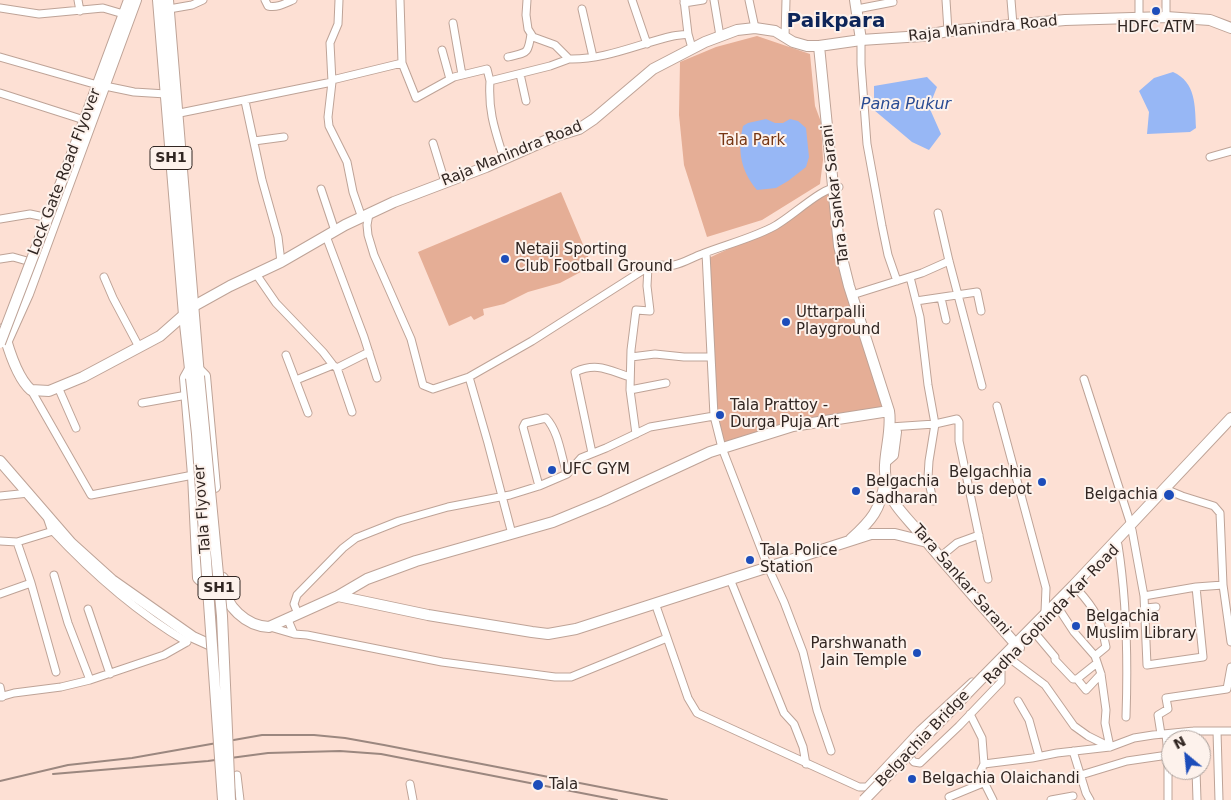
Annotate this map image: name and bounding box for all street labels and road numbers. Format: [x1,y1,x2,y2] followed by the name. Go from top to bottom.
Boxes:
[907,12,1059,46] street label: Raja Manindra Road
[25,86,105,258] street label: Lock Gate Road Flyover
[439,118,585,190] street label: Raja Manindra Road
[819,123,853,265] street label: Tara Sankar Sarani
[150,146,192,170] road number: SH1
[191,464,215,554] street label: Tala Flyover
[908,521,1014,639] street label: Tara Sankar Sarani
[981,541,1123,689] street label: Radha Gobinda Kar Road
[198,576,240,600] road number: SH1
[872,687,974,791] street label: Belgachia Bridge

